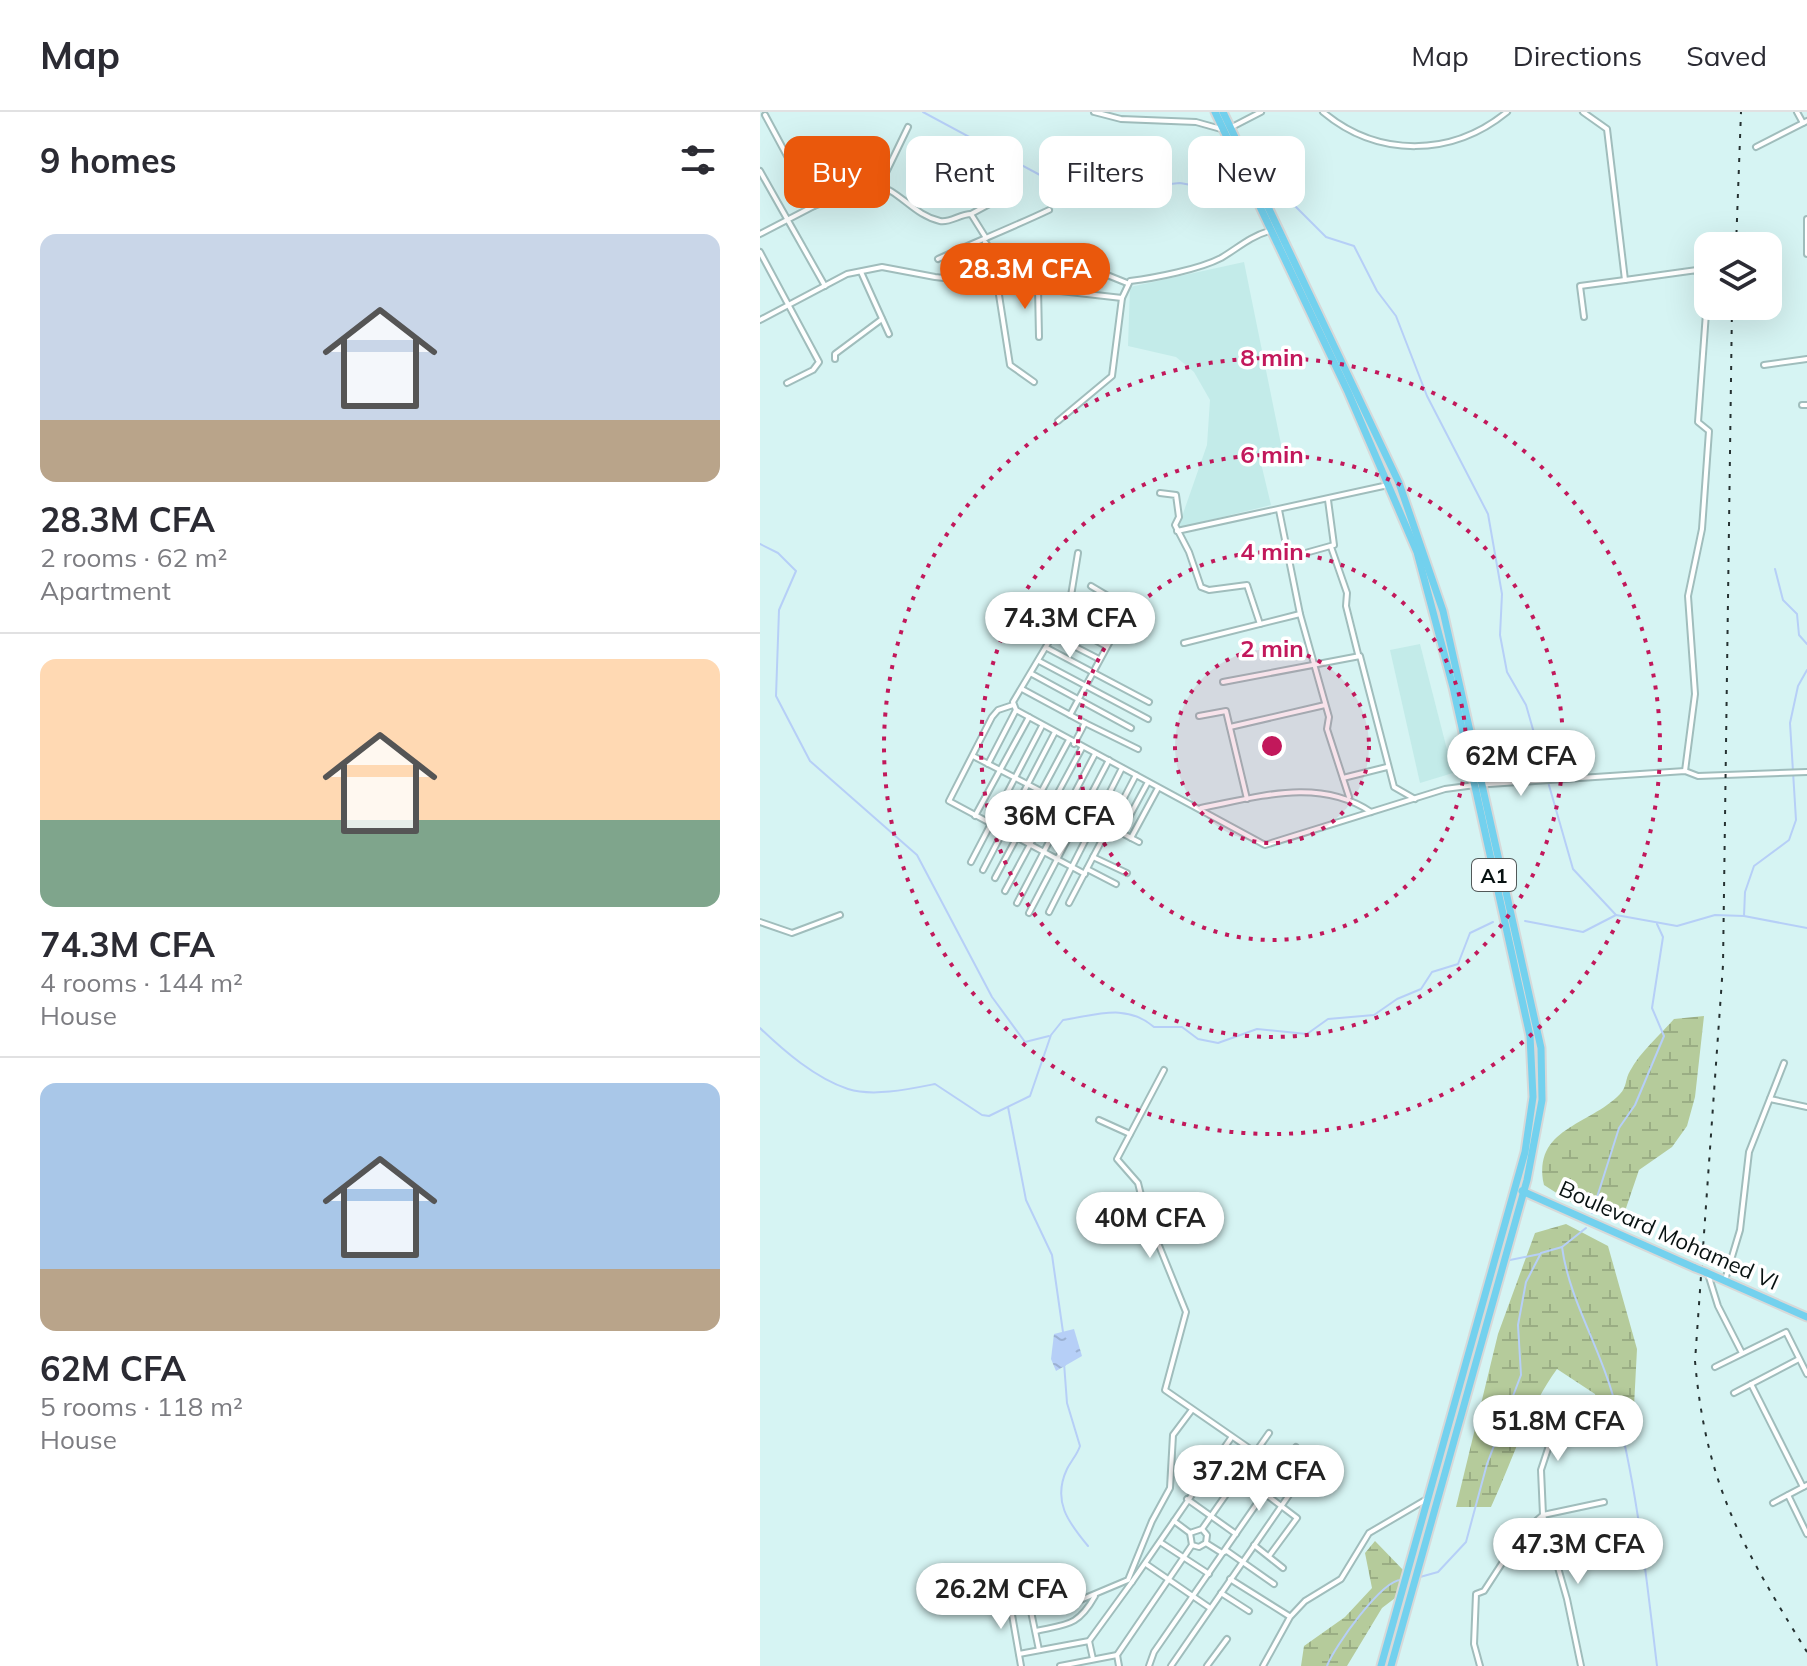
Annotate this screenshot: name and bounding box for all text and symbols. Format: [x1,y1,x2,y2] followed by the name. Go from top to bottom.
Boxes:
[40,31,120,79] text: Map
[1411,38,1469,73] text: Map
[1513,38,1642,73] text: Directions
[1686,38,1767,73] text: Saved
[784,136,890,208] chip: Buy
[906,136,1023,208] chip: Rent
[1039,136,1172,208] chip: Filters
[1188,136,1305,208] chip: New
[676,138,720,182] icon: filters
[40,139,177,182] text: 9 homes
[1694,232,1782,320] map controls
[1694,232,1782,320] button: layers
[933,243,1117,311] pin: 28.3M CFA
[958,252,1092,285] text: 28.3M CFA
[308,286,452,430] icon: home
[1240,342,1304,372] text: 8 min
[1240,439,1304,469] text: 6 min
[40,498,215,541] text: 28.3M CFA
[1240,536,1304,566] text: 4 min
[40,541,227,574] text: 2 rooms · 62 m²
[40,574,171,607] text: Apartment
[978,592,1162,660] pin: 74.3M CFA
[1003,601,1137,634] text: 74.3M CFA
[1240,633,1304,663] text: 2 min
[308,711,452,855] icon: home
[1447,730,1595,798] pin: 62M CFA
[1258,732,1286,760] centre of rings
[1465,739,1577,772] text: 62M CFA
[985,790,1133,858] pin: 36M CFA
[1003,799,1115,832] text: 36M CFA
[1472,859,1516,891] road number: A1
[40,923,215,966] text: 74.3M CFA
[40,966,243,999] text: 4 rooms · 144 m²
[40,999,117,1032] text: House
[308,1135,452,1279] icon: home
[1555,1174,1783,1296] street label: Boulevard Mohamed VI
[1076,1192,1224,1260] pin: 40M CFA
[1094,1201,1206,1234] text: 40M CFA
[40,1347,186,1390] text: 62M CFA
[40,1390,243,1423] text: 5 rooms · 118 m²
[1466,1395,1650,1463] pin: 51.8M CFA
[1491,1404,1625,1437] text: 51.8M CFA
[40,1423,117,1456] text: House
[1167,1445,1351,1513] pin: 37.2M CFA
[1192,1454,1326,1487] text: 37.2M CFA
[1486,1518,1670,1586] pin: 47.3M CFA
[1511,1527,1645,1560] text: 47.3M CFA
[909,1563,1093,1631] pin: 26.2M CFA
[934,1572,1068,1605] text: 26.2M CFA

